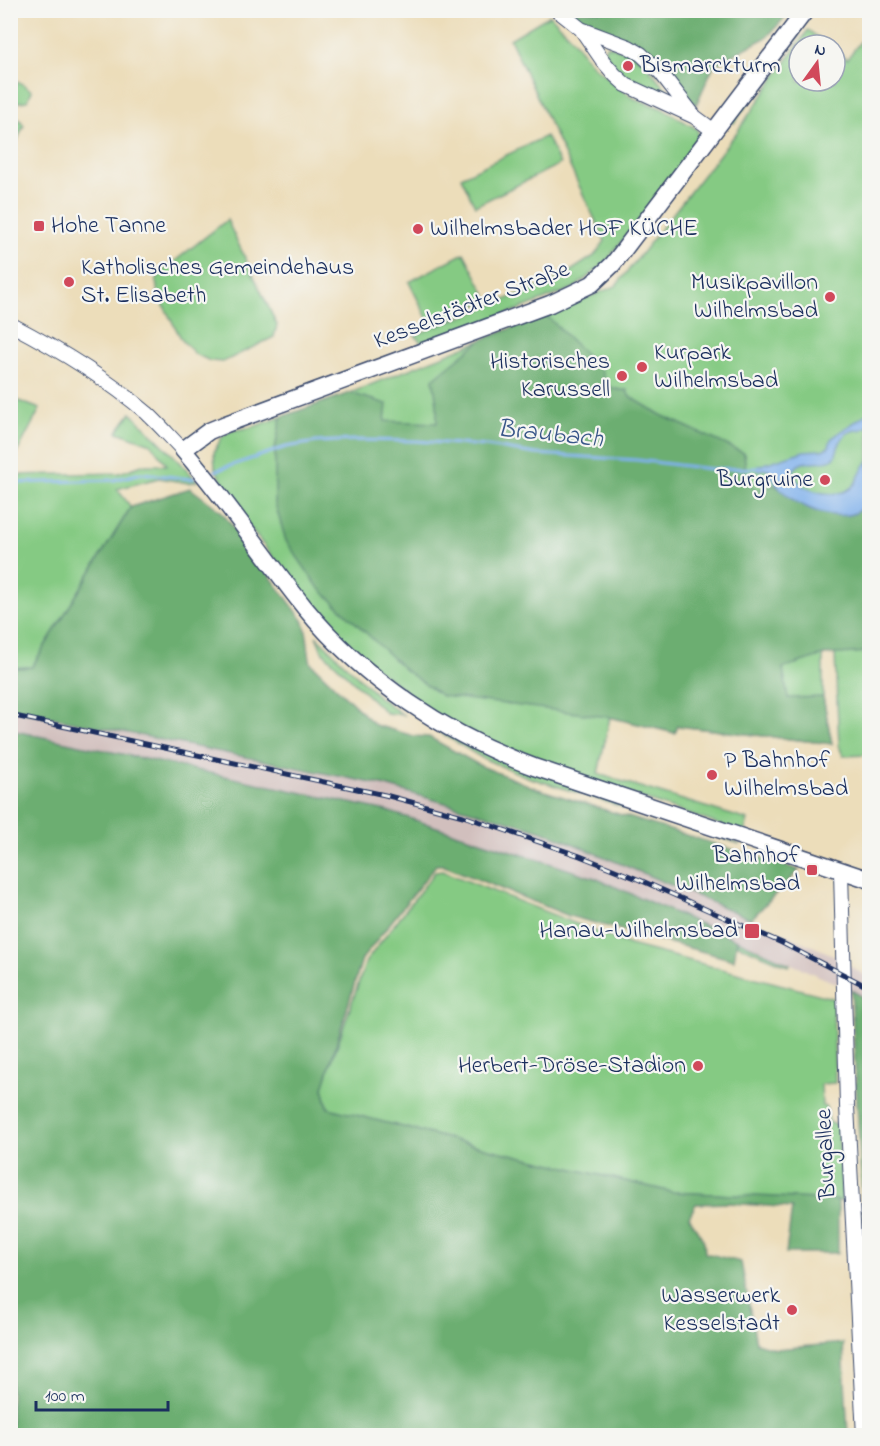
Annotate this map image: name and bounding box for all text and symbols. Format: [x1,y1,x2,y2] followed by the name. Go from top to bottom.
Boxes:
[787,33,847,93] north arrow
[812,37,829,63] text: N
[639,49,781,84] place label: Bismarckturm
[621,59,635,73] marker: Bismarckturm
[51,209,166,244] place label: Hohe Tanne
[430,212,698,247] place label: Wilhelmsbader HOF KÜCHE
[32,219,46,233] marker: Hohe Tanne
[411,222,425,236] marker: Wilhelmsbader HOF KÜCHE
[81,251,354,314] place label: Katholisches Gemeindehaus St. Elisabeth
[369,252,575,359] street label: Kesselstädter Straße
[691,266,819,329] place label: Musikpavillon Wilhelmsbad
[62,275,76,289] marker: Katholisches Gemeindehaus St. Elisabeth
[823,290,837,304] marker: Musikpavillon Wilhelmsbad
[654,336,779,399] place label: Kurpark Wilhelmsbad
[490,345,610,408] place label: Historisches Karussell
[635,360,649,374] marker: Kurpark Wilhelmsbad
[615,369,629,383] marker: Historisches Karussell
[495,411,605,460] water label: Braubach
[716,463,813,498] place label: Burgruine
[818,473,832,487] marker: Burgruine
[724,744,849,807] place label: P Bahnhof Wilhelmsbad
[705,768,719,782] marker: P Bahnhof Wilhelmsbad
[676,839,801,902] place label: Bahnhof Wilhelmsbad
[805,863,819,877] marker: Bahnhof Wilhelmsbad
[539,914,739,949] place label: Hanau-Wilhelmsbad
[743,922,761,940] marker: Hanau-Wilhelmsbad
[458,1049,686,1084] place label: Herbert-Dröse-Stadion
[691,1059,705,1073] marker: Herbert-Dröse-Stadion
[807,1108,847,1201] street label: Burgallee
[661,1279,780,1342] place label: Wasserwerk Kesselstadt
[785,1303,799,1317] marker: Wasserwerk Kesselstadt
[36,1374,168,1412] scale bar
[45,1384,85,1410] text: 100 m

